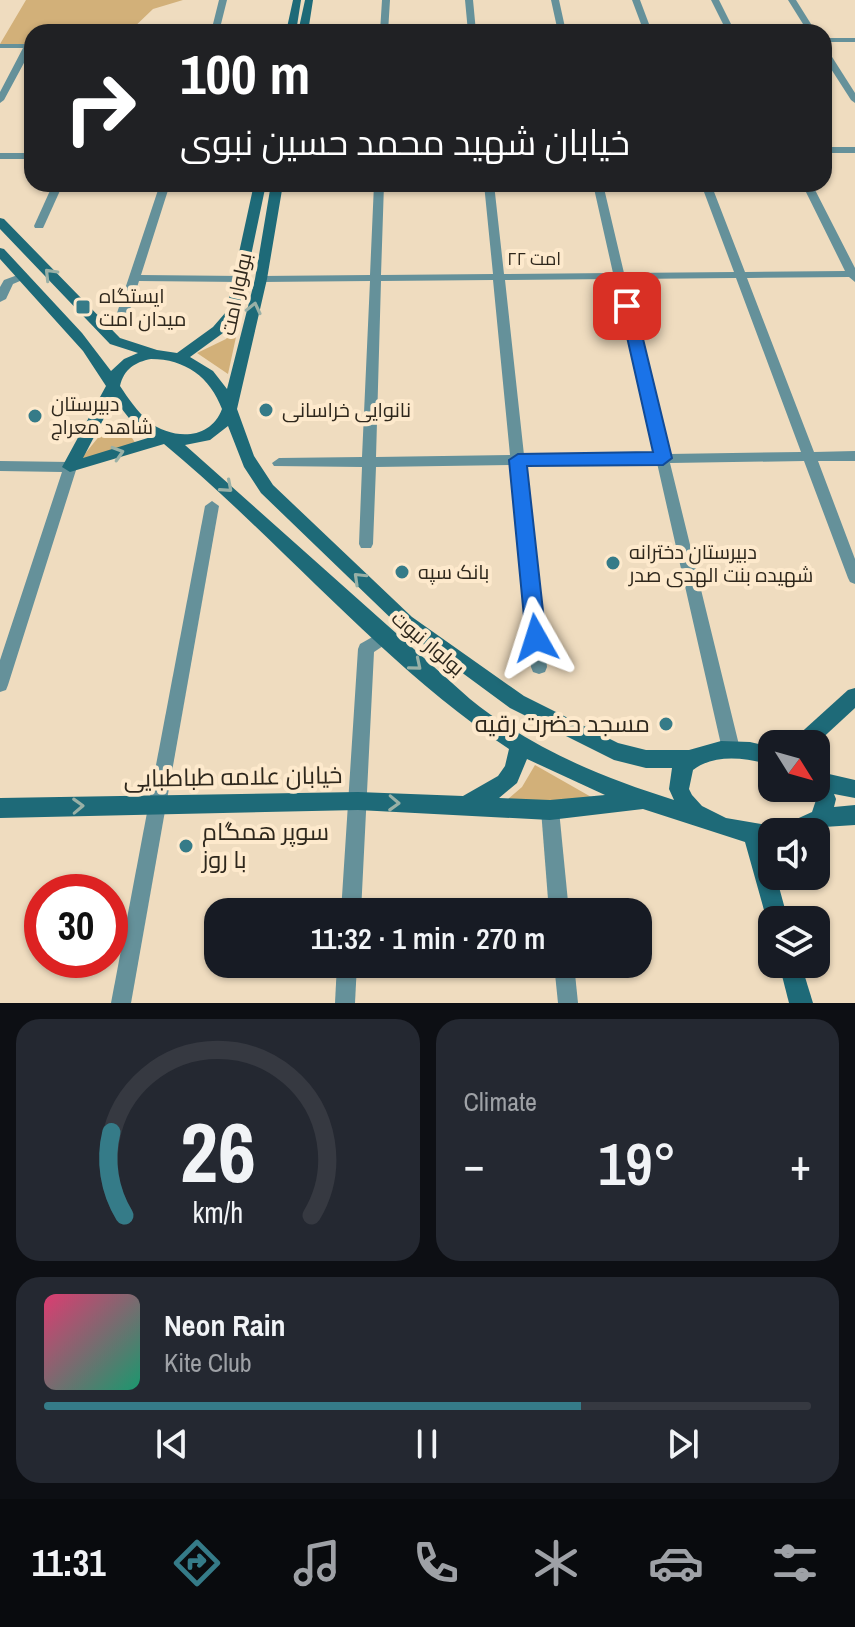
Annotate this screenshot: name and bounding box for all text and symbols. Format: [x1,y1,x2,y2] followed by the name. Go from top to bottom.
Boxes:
[180,36,310,111] text: 100 m
[48,56,152,160] icon: right
[180,118,630,166] text: خیابان شهید محمد حسین نبوی
[507,246,561,271] street label: امت ۲۲
[214,250,257,338] street label: بولوار امت
[45,269,60,283] one-way arrow
[593,272,661,340] pin
[99,282,186,332] place label: ایستگاه میدان امت
[605,284,649,328] icon: arrive
[74,298,92,316] marker: ایستگاه میدان امت
[245,302,262,316] one-way arrow
[51,390,153,441] place label: دبیرستان شاهد معراج
[282,396,411,423] place label: نانوایی خراسانی
[257,401,275,419] marker: نانوایی خراسانی
[26,407,44,425] marker: دبیرستان شاهد معراج
[110,446,124,462] one-way arrow
[217,477,232,492] one-way arrow
[628,538,813,588] place label: دبیرستان دخترانه شهیده بنت الهدی صدر
[604,554,622,572] marker: دبیرستان دخترانه شهیده بنت الهدی صدر
[418,558,489,585] place label: بانک سپه
[393,563,411,581] marker: بانک سپه
[354,573,369,587] one-way arrow
[494,596,578,680] position arrow
[386,604,471,681] street label: بولوار نبوت
[407,655,421,670] one-way arrow
[475,707,650,739] place label: مسجد حضرت رقیه
[657,715,675,733] marker: مسجد حضرت رقیه
[758,730,830,802] north arrow
[758,730,830,978] map controls
[123,758,343,794] street label: خیابان علامه طباطبایی
[388,794,401,811] one-way arrow
[72,797,85,815] one-way arrow
[200,815,329,875] place label: سوپر همگام با روز
[758,818,830,890] button: sound
[177,837,195,855] marker: سوپر همگام با روز
[24,874,128,978] speed limit sign: 30
[758,906,830,978] button: layers
[311,918,545,958] text: 11:32 · 1 min · 270 m
[464,1084,537,1119] text: Climate
[180,1096,256,1208] text: 26
[598,1123,677,1204] text: 19°
[464,1134,485,1194] text: −
[790,1134,811,1194] text: +
[192,1193,243,1232] text: km/h
[164,1305,286,1345] text: Neon Rain
[164,1345,252,1380] text: Kite Club
[150,1422,194,1466] icon: previous
[405,1422,449,1466] icon: pause
[661,1422,705,1466] icon: next
[169,1535,225,1591] icon: directions
[289,1535,345,1591] icon: music
[408,1535,464,1591] icon: phone
[528,1535,584,1591] icon: climate
[648,1535,704,1591] icon: car
[767,1535,823,1591] icon: filters
[32,1539,106,1587] text: 11:31

